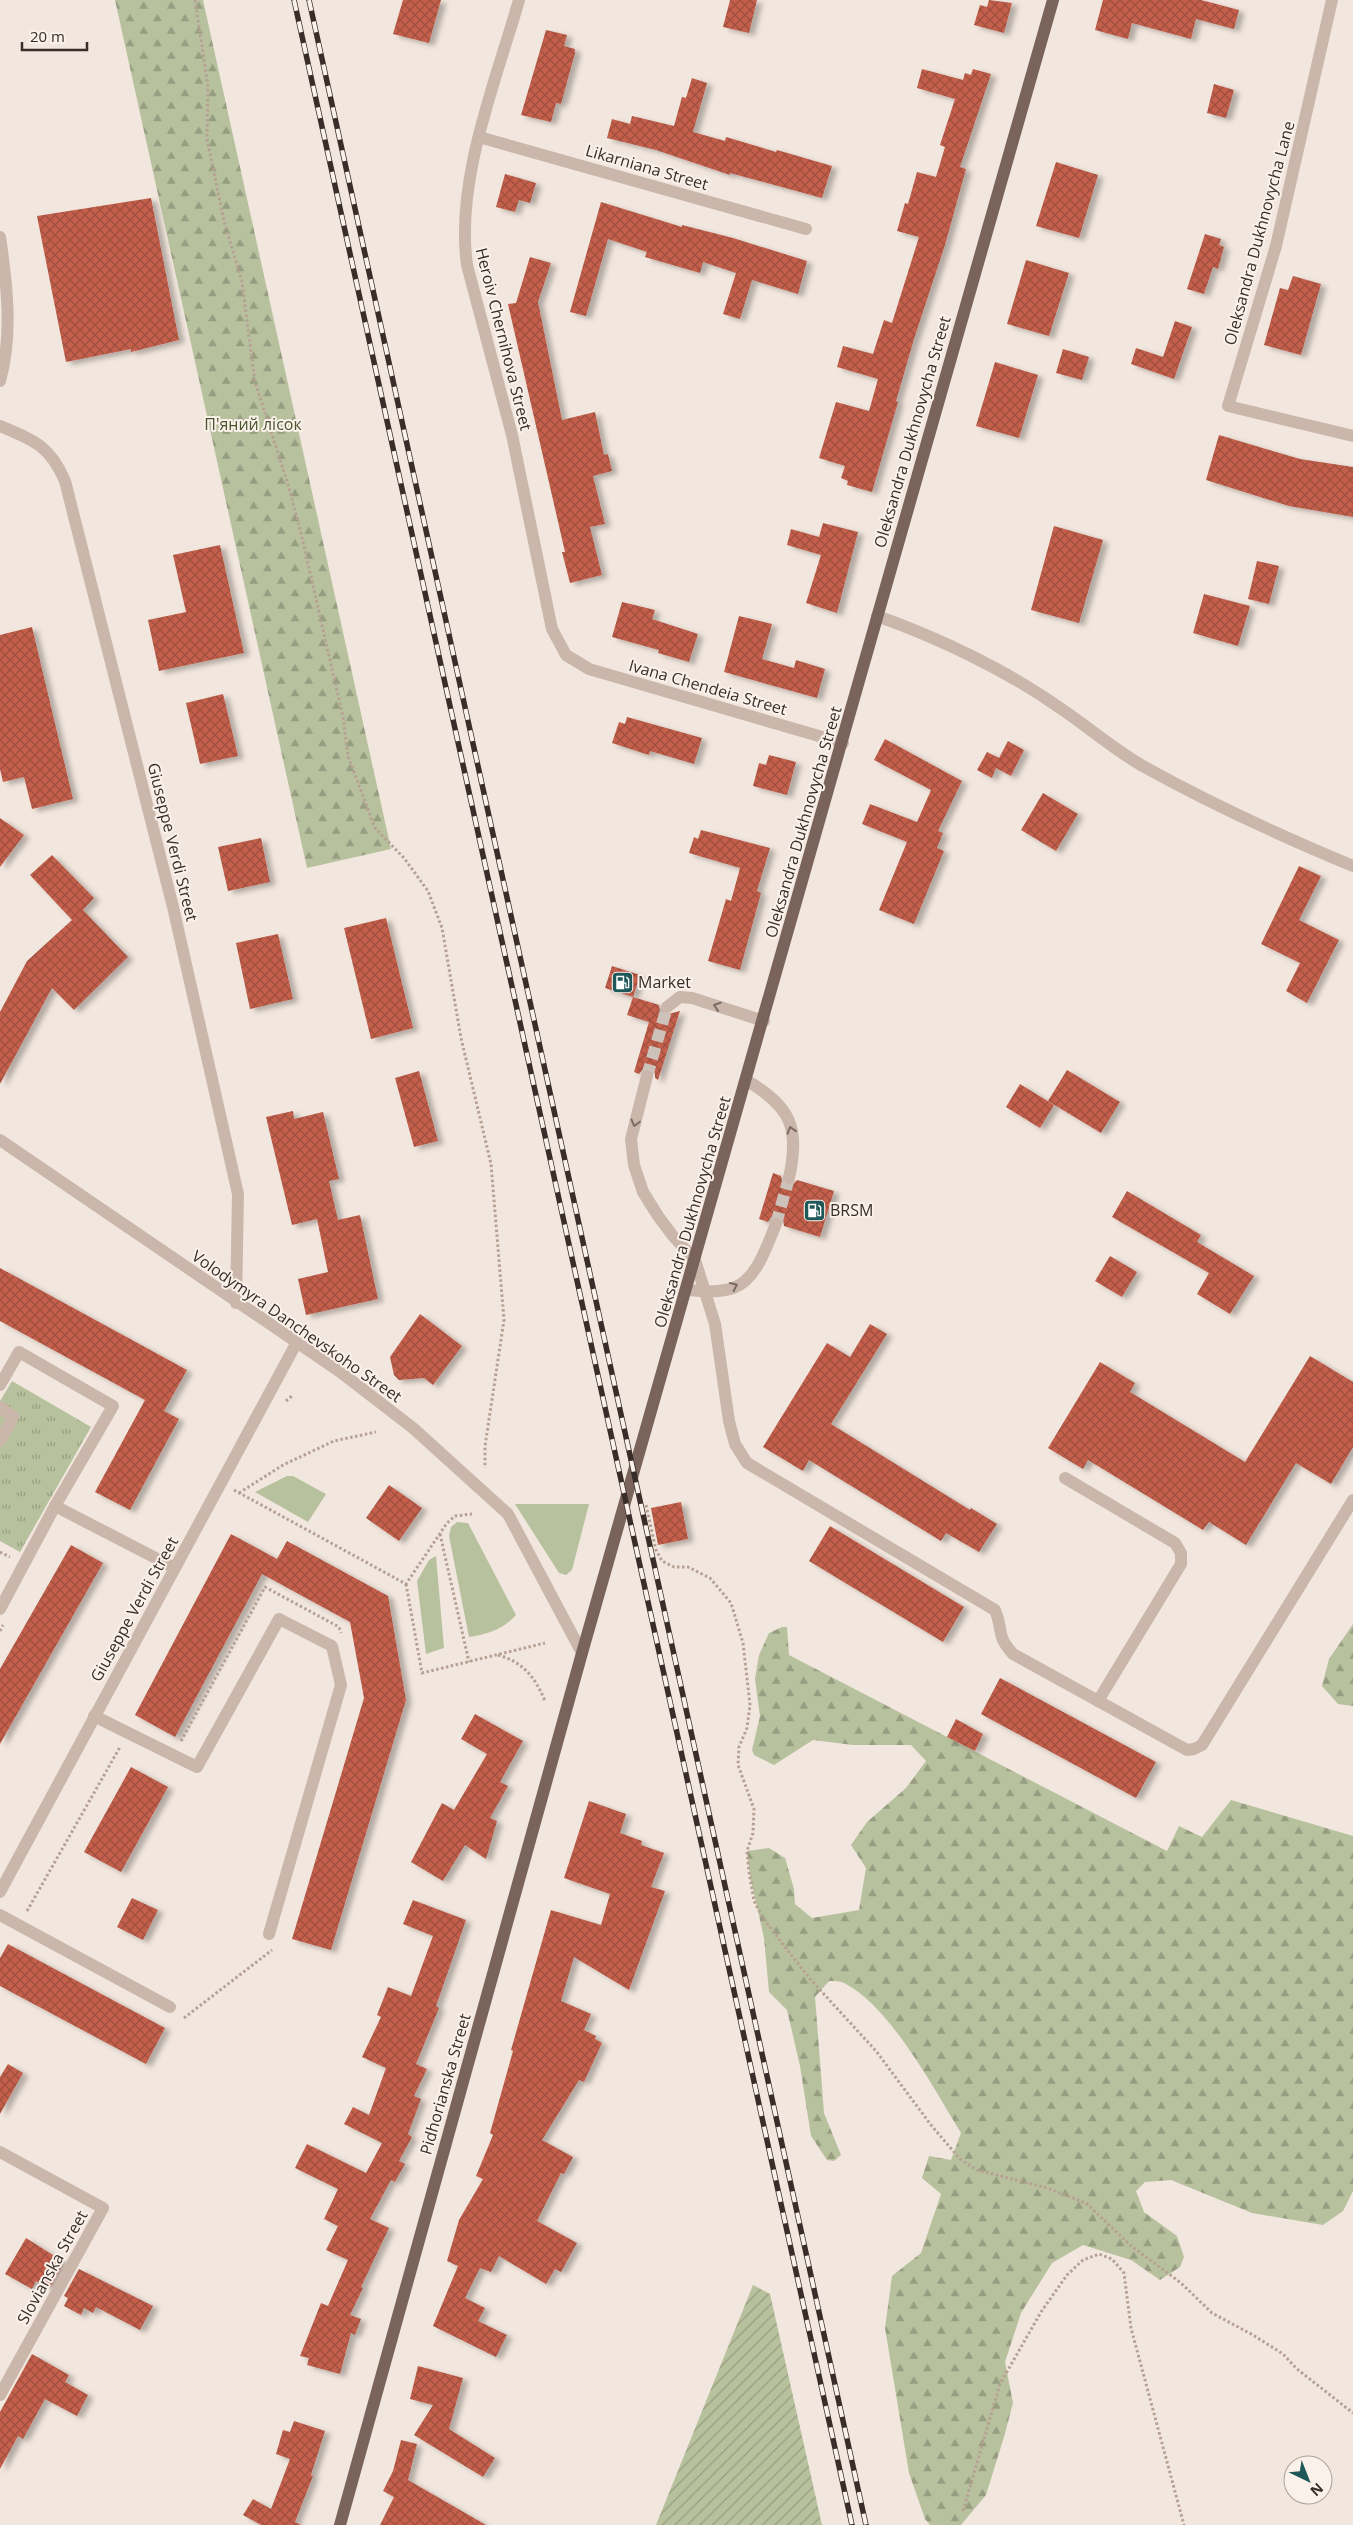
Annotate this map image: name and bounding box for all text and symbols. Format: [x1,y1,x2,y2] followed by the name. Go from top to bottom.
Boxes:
[22,20,88,52] scale bar
[30,26,65,46] text: 20 m
[1218,118,1300,348] street label: Oleksandra Dukhnovycha Lane
[583,139,711,195] street label: Likarniana Street
[471,245,537,433] street label: Heroiv Chernihova Street
[868,313,956,550] street label: Oleksandra Dukhnovycha Street
[204,413,302,435] park label: П'яний лісок
[626,654,790,720] street label: Ivana Chendeia Street
[759,703,847,940] street label: Oleksandra Dukhnovycha Street
[143,760,203,924] street label: Giuseppe Verdi Street
[610,970,634,994] fuel station icon: Market
[638,971,691,993] place label: Market
[714,1002,722,1012] one-way arrow
[648,1093,736,1330] street label: Oleksandra Dukhnovycha Street
[630,1119,641,1128] one-way arrow
[786,1126,796,1135] one-way arrow
[802,1198,826,1222] fuel station icon: BRSM
[830,1199,873,1221] place label: BRSM
[188,1245,407,1407] street label: Volodymyra Danchevskoho Street
[728,1283,737,1293] one-way arrow
[85,1532,183,1685] street label: Giuseppe Verdi Street
[414,2011,476,2157] street label: Pidhorianska Street
[12,2206,93,2328] street label: Slovianska Street
[1283,2455,1333,2505] north arrow
[1307,2479,1328,2501] text: N

